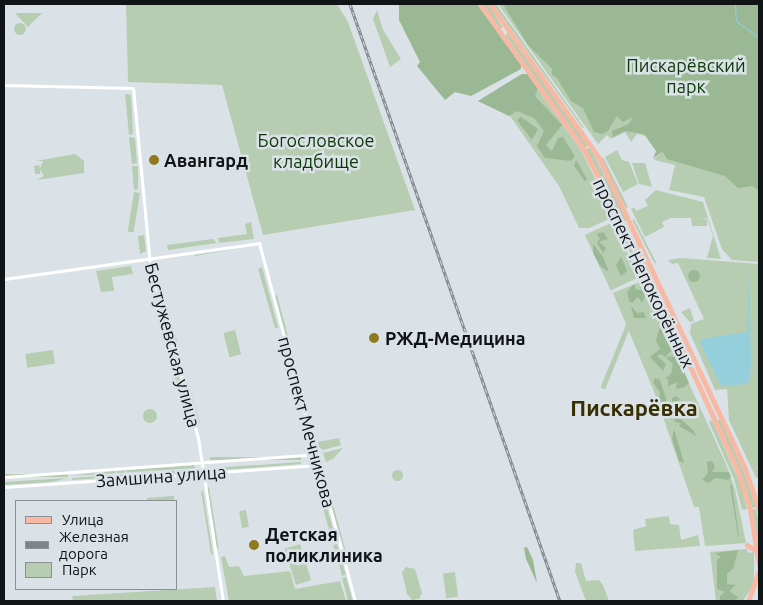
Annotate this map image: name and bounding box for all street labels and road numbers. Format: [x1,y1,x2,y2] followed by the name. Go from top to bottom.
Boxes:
[589,175,699,371] street label: проспект Непокорённых
[141,260,205,430] street label: Бестужевская улица
[274,334,340,510] street label: проспект Мечникова
[95,461,227,491] street label: Замшина улица

